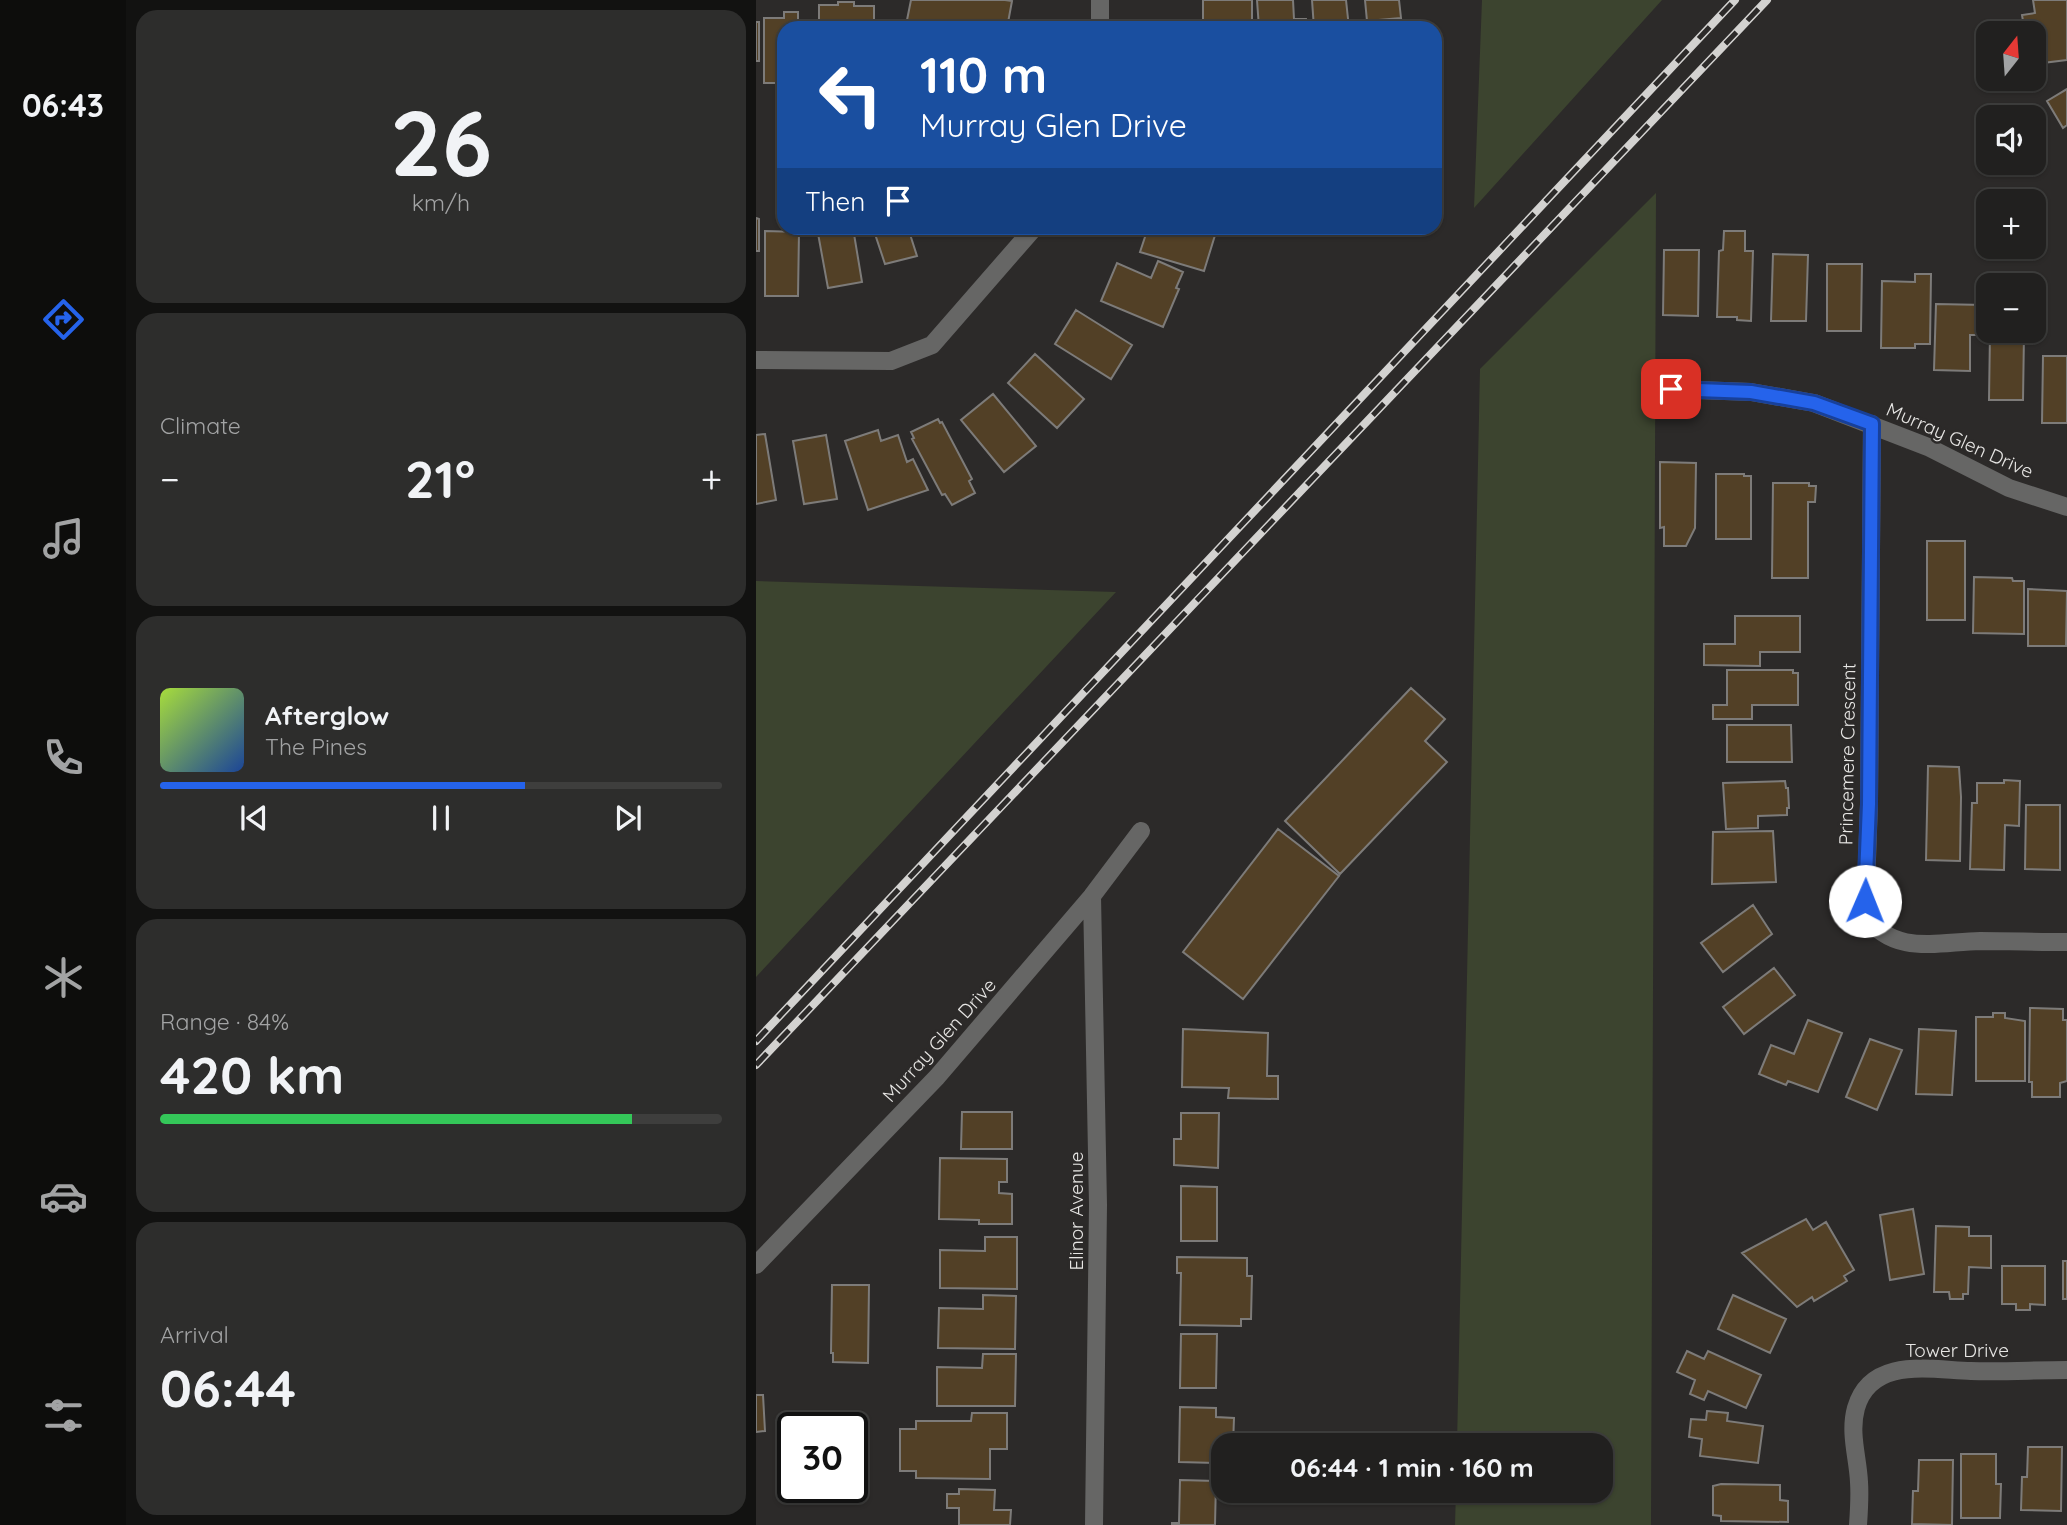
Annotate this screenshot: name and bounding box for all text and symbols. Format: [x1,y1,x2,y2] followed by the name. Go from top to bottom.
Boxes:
[1976,21,2046,91] north arrow
[1976,21,2046,343] map controls
[920,44,1047,105] text: 110 m
[805,49,896,140] icon: left
[22,85,104,125] text: 06:43
[390,85,492,199] text: 26
[920,105,1187,145] text: Murray Glen Drive
[1976,105,2046,175] button: sound
[879,182,917,220] icon: arrive
[805,185,865,218] text: Then
[412,188,470,217] text: km/h
[1976,189,2046,259] button: +
[1976,273,2046,343] button: −
[39,295,88,344] icon: directions
[1641,359,1701,419] pin
[1652,370,1690,408] icon: arrive
[1883,397,2037,483] street label: Murray Glen Drive
[160,411,241,440] text: Climate
[405,446,475,511] text: 21°
[160,455,180,503] text: −
[701,455,722,503] text: +
[39,514,88,563] icon: music
[1833,663,1861,845] street label: Princemere Crescent
[265,699,389,732] text: Afterglow
[265,732,367,761] text: The Pines
[39,733,88,782] icon: phone
[235,799,273,837] icon: previous
[422,799,460,837] icon: pause
[609,799,647,837] icon: next
[1828,864,1902,938] position arrow
[39,953,88,1002] icon: climate
[877,973,1001,1107] street label: Murray Glen Drive
[160,1007,289,1036] text: Range · 84%
[160,1042,344,1107] text: 420 km
[1064,1151,1088,1271] street label: Elinor Avenue
[39,1172,88,1221] icon: car
[160,1320,229,1349] text: Arrival
[1905,1338,2009,1362] street label: Tower Drive
[160,1355,296,1420] text: 06:44
[39,1391,88,1440] icon: filters
[777,1412,868,1503] speed limit sign: 30
[1290,1451,1534,1484] text: 06:44 · 1 min · 160 m

